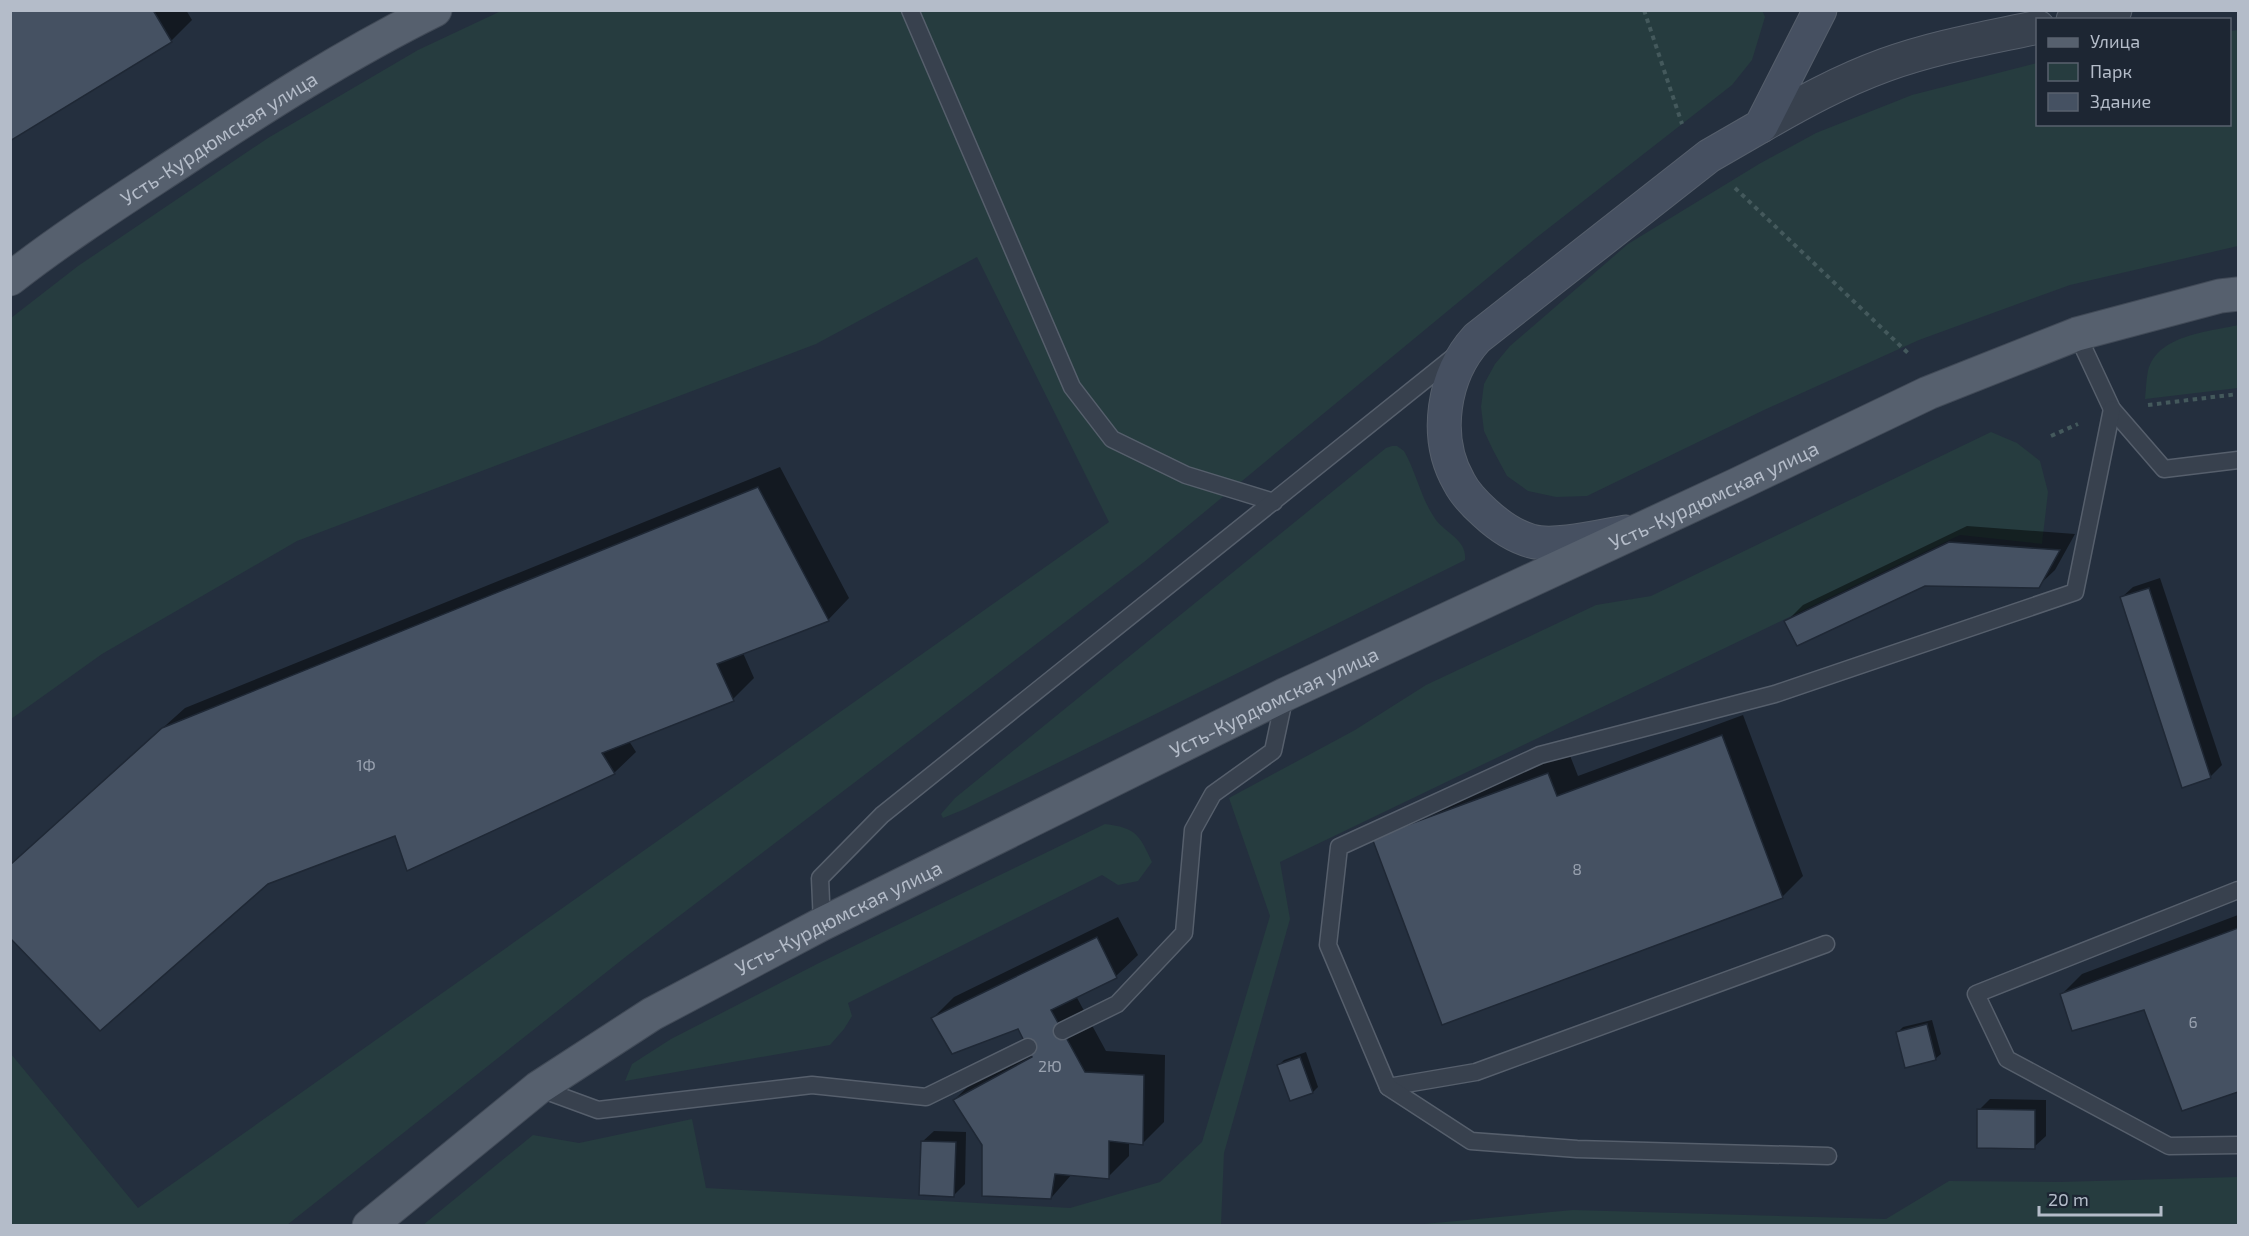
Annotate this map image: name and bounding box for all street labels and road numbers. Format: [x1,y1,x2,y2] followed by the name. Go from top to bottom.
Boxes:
[116,66,321,210] street label: Усть-Курдюмская улица
[1605,435,1822,554] street label: Усть-Курдюмская улица
[1165,641,1382,762] street label: Усть-Курдюмская улица
[731,855,946,980] street label: Усть-Курдюмская улица

